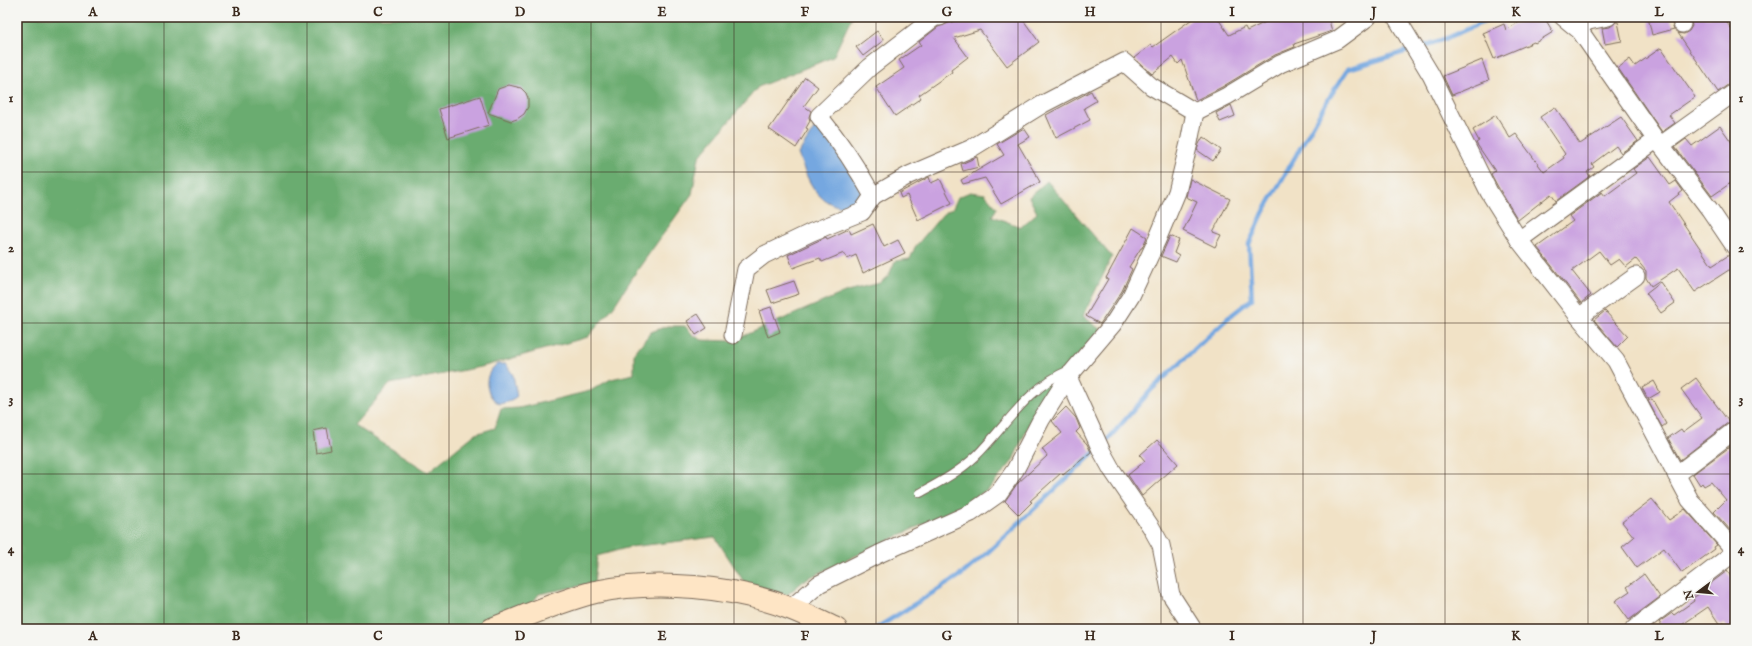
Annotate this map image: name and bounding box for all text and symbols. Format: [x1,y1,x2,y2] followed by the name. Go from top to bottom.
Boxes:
[88,4,99,21] text: A
[232,4,241,21] text: B
[373,4,383,21] text: C
[515,4,526,21] text: D
[657,4,667,21] text: E
[801,4,810,21] text: F
[942,4,953,21] text: G
[1084,4,1096,21] text: H
[1229,4,1235,21] text: I
[1369,4,1377,21] text: J
[1511,4,1521,21] text: K
[1653,4,1664,21] text: L
[9,90,14,107] text: 1
[1739,90,1744,107] text: 1
[8,240,14,257] text: 2
[1738,240,1744,257] text: 2
[9,391,14,408] text: 3
[1739,391,1744,408] text: 3
[8,541,15,558] text: 4
[1738,541,1745,558] text: 4
[1678,572,1718,612] north arrow
[1681,588,1698,602] text: N
[88,628,99,645] text: A
[232,628,241,645] text: B
[373,628,383,645] text: C
[515,628,526,645] text: D
[657,628,667,645] text: E
[801,628,810,645] text: F
[942,628,953,645] text: G
[1084,628,1096,645] text: H
[1229,628,1235,645] text: I
[1369,628,1377,645] text: J
[1511,628,1521,645] text: K
[1653,628,1664,645] text: L

